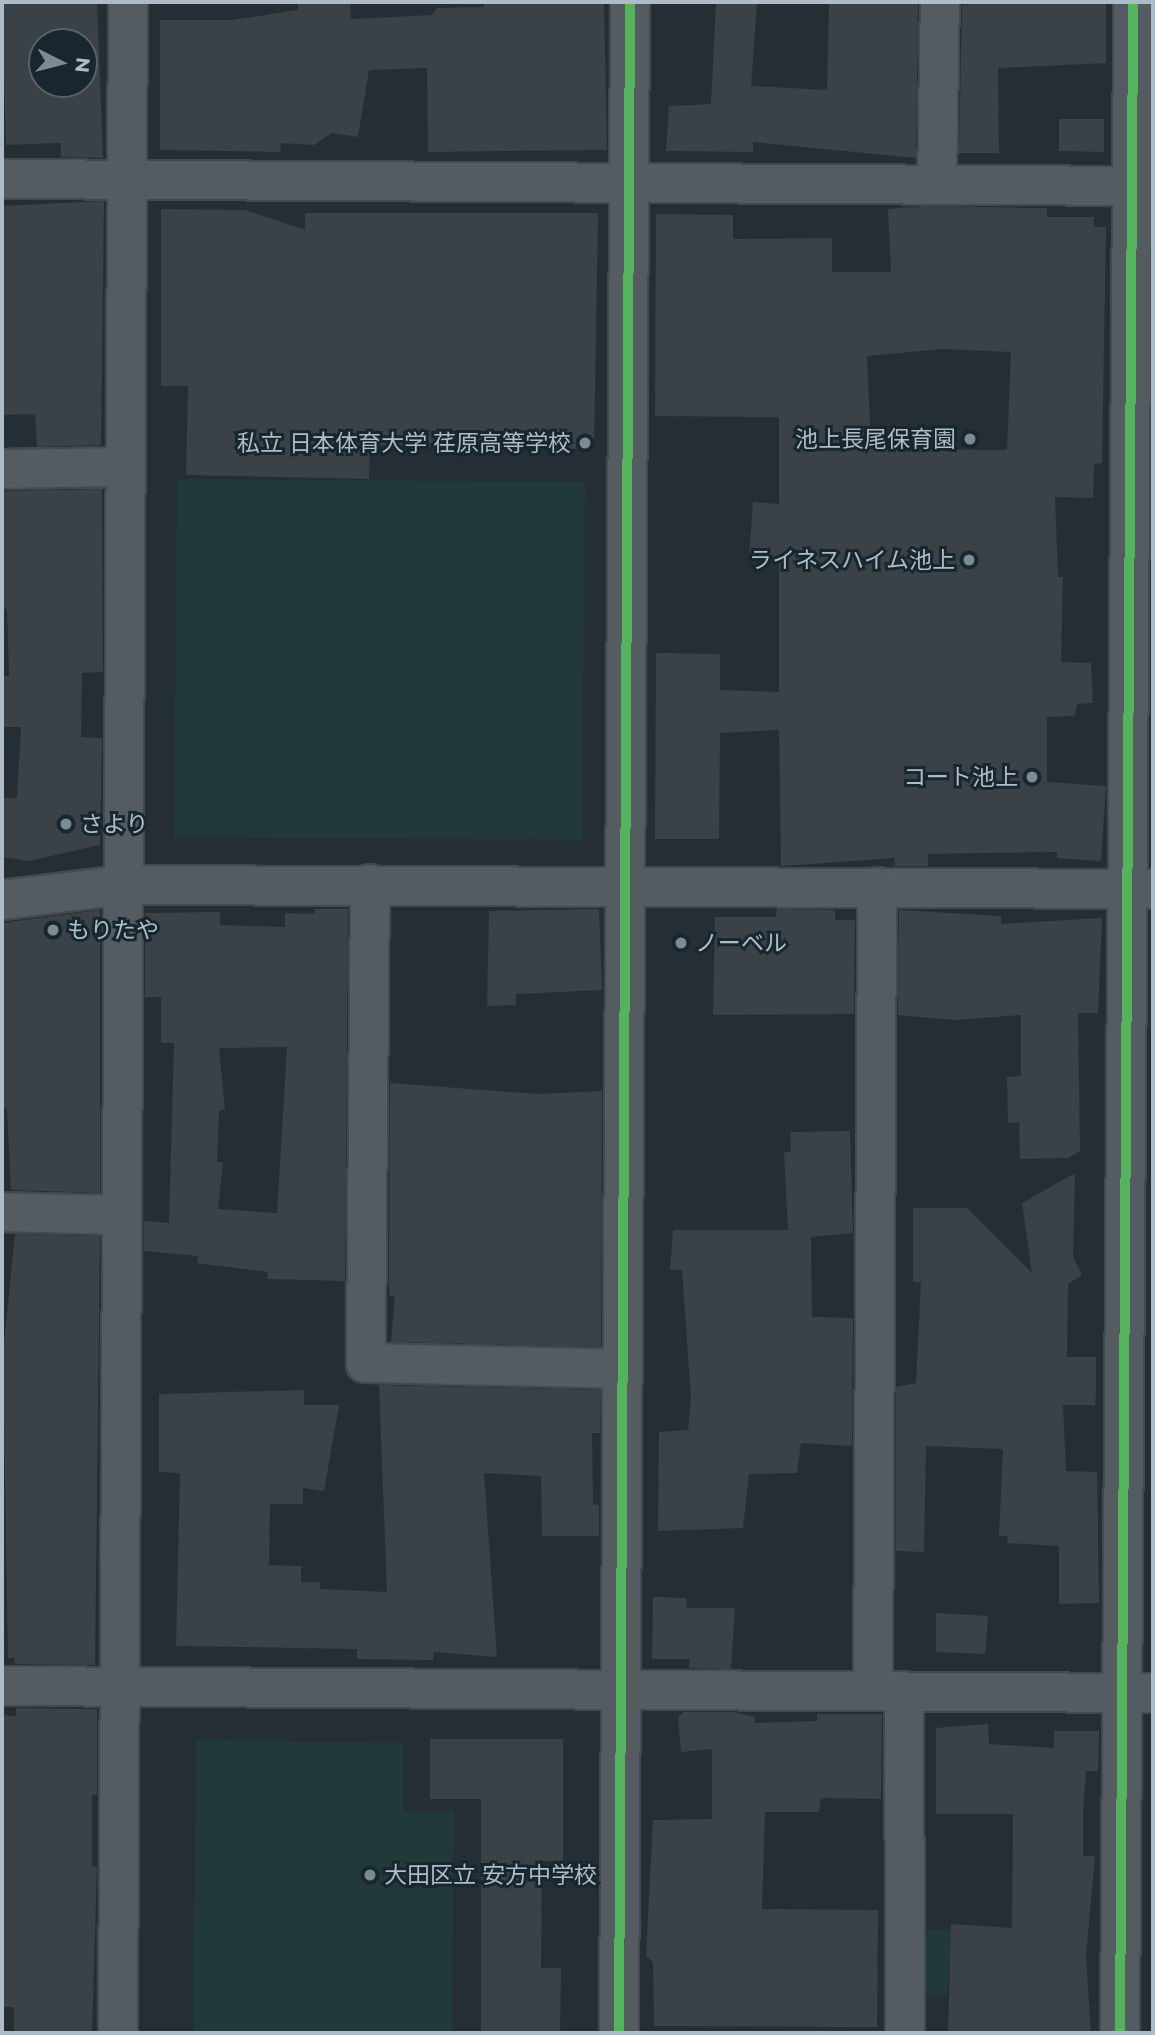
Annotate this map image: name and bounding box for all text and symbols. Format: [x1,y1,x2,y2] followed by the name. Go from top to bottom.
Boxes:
[28,28,98,98] north arrow
[70,56,95,74] text: N
[795,425,956,453] place label: 池上長尾保育園
[237,429,571,457] place label: 私立 日本体育大学 荏原高等学校
[962,431,978,447] marker: 池上長尾保育園
[577,435,593,451] marker: 私立 日本体育大学 荏原高等学校
[748,546,955,574] place label: ライネスハイム池上
[961,552,977,568] marker: ライネスハイム池上
[903,763,1018,791] place label: コート池上
[1024,769,1040,785] marker: コート池上
[80,810,149,838] place label: さより
[58,816,74,832] marker: さより
[67,916,159,944] place label: もりたや
[45,922,61,938] marker: もりたや
[695,929,787,957] place label: ノーベル
[673,935,689,951] marker: ノーベル
[384,1861,597,1889] place label: 大田区立 安方中学校
[362,1867,378,1883] marker: 大田区立 安方中学校

